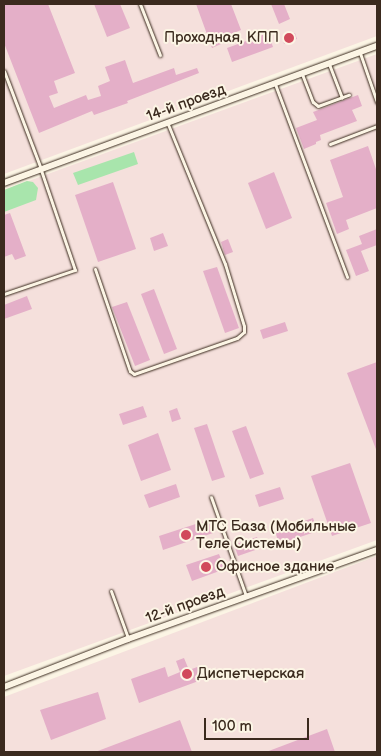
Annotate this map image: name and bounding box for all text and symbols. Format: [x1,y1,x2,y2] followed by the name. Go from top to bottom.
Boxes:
[164,29,279,47] place label: Проходная, КПП
[283,32,295,44] marker: Проходная, КПП
[144,80,228,126] street label: 14-й проезд
[196,517,356,552] place label: МТС База (Мобильные Теле Системы)
[180,529,192,541] marker: МТС База (Мобильные Теле Системы)
[216,558,334,576] place label: Офисное здание
[200,561,212,573] marker: Офисное здание
[143,582,227,628] street label: 12-й проезд
[197,665,304,683] place label: Диспетчерская
[181,668,193,680] marker: Диспетчерская
[206,708,311,740] scale bar
[212,717,252,736] text: 100 m

